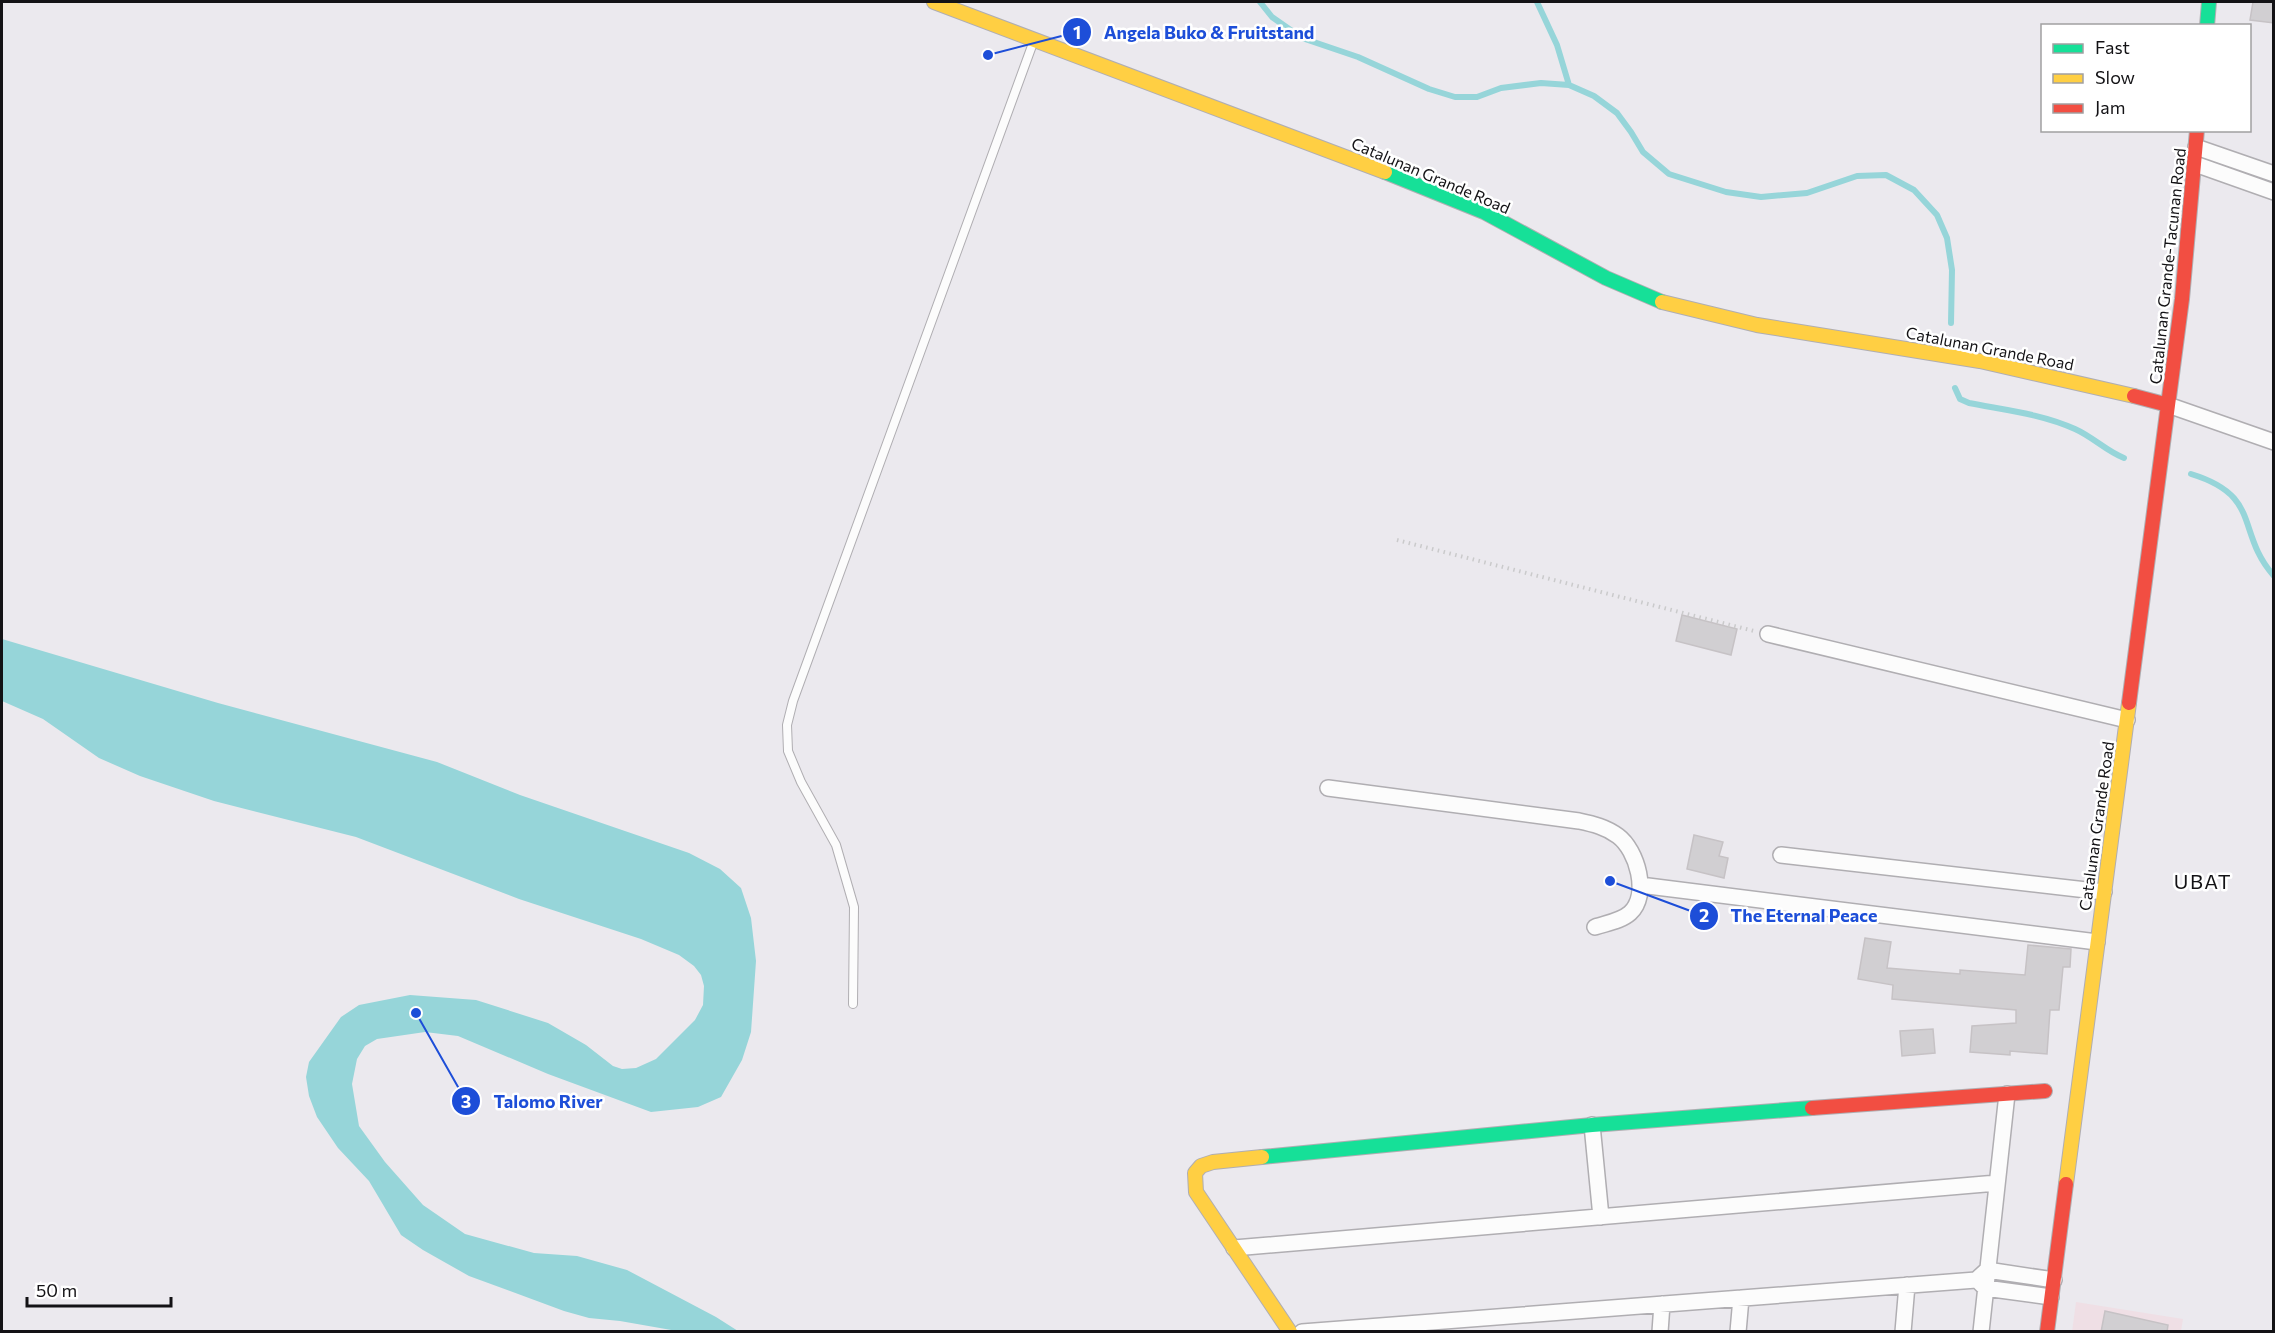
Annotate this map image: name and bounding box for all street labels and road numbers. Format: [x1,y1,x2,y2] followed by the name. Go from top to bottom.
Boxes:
[1349,133,1513,217] street label: Catalunan Grande Road
[2145,147,2189,385] street label: Catalunan Grande-Tacunan Road
[1904,322,2076,374] street label: Catalunan Grande Road
[2075,740,2117,912] street label: Catalunan Grande Road

